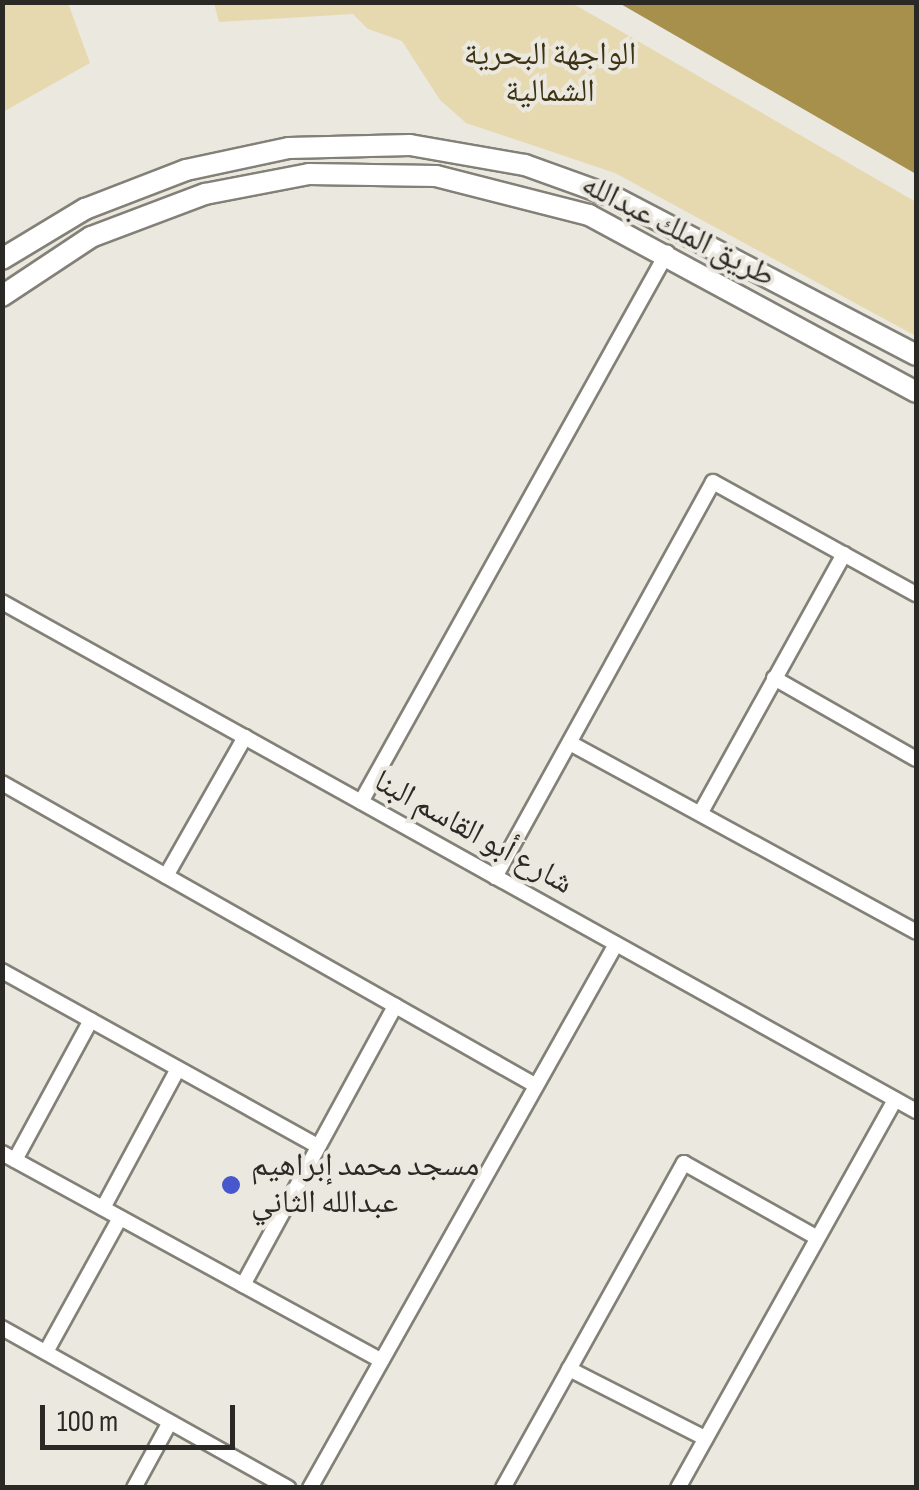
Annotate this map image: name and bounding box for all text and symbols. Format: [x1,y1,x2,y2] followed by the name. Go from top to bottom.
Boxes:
[464,37,636,112] park label: الواجهة البحرية الشمالية
[575,166,781,296] street label: طريق الملك عبدالله
[367,763,579,903] street label: شارع أبو القاسم البنا
[251,1148,479,1223] place label: مسجد محمد إبراهيم عبدالله الثاني
[220,1174,242,1196] marker: مسجد محمد إبراهيم عبدالله الثاني
[45,1385,240,1447] scale bar
[57,1404,118,1440] text: 100 m

